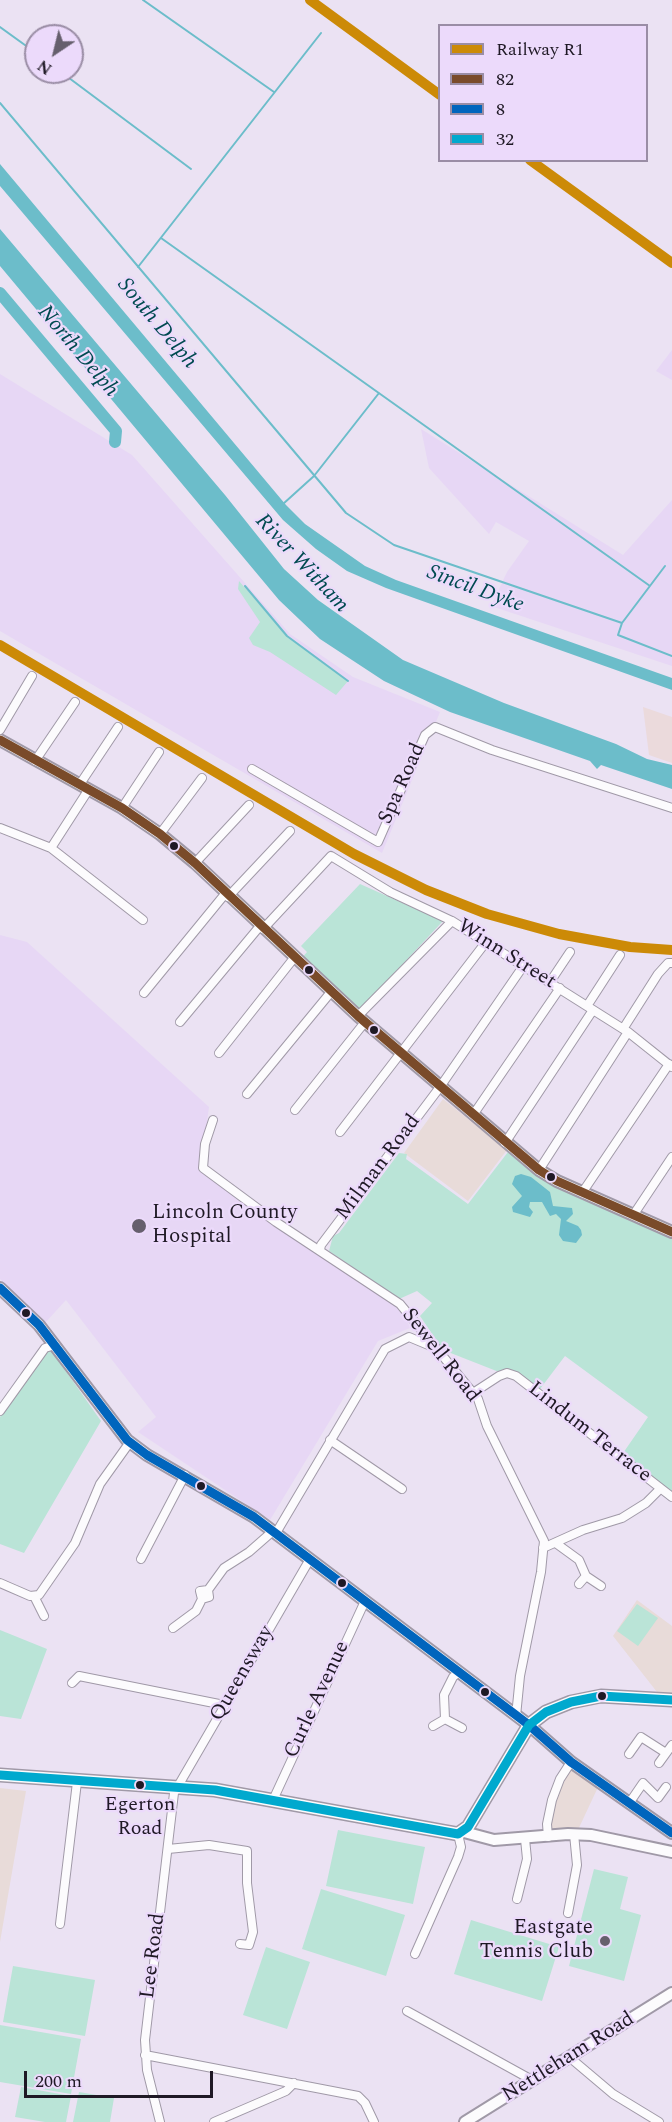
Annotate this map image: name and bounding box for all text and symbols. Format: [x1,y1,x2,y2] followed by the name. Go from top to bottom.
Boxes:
[24,24,84,84] north arrow
[438,24,648,162] legend
[496,36,584,63] text: Railway R1
[33,54,57,81] text: N
[496,66,514,93] text: 82
[496,96,505,123] text: 8
[496,126,514,153] text: 32
[110,273,202,375] water label: South Delph
[31,300,123,404] water label: North Delph
[249,509,353,619] water label: River Witham
[423,560,527,620] water label: Sincil Dyke
[374,740,432,828] street label: Spa Road
[168,840,180,852] unlabelled marker
[452,915,560,995] street label: Winn Street
[303,964,315,976] unlabelled marker
[368,1024,380,1036] unlabelled marker
[331,1110,427,1226] street label: Milman Road
[545,1171,557,1183] unlabelled marker
[152,1201,297,1251] place label: Lincoln County Hospital
[130,1217,148,1235] marker: Lincoln County Hospital
[395,1304,485,1408] street label: Sewell Road
[20,1307,32,1319] unlabelled marker
[522,1377,656,1489] street label: Lindum Terrace
[195,1480,207,1492] unlabelled marker
[336,1577,348,1589] unlabelled marker
[205,1622,281,1726] street label: Queensway
[280,1637,356,1763] street label: Curle Avenue
[479,1686,491,1698] unlabelled marker
[596,1690,608,1702] unlabelled marker
[134,1779,146,1791] marker: Egerton Road
[105,1794,175,1841] place label: Egerton Road
[136,1912,172,2000] street label: Lee Road
[480,1916,593,1966] place label: Eastgate Tennis Club
[598,1934,612,1948] marker: Eastgate Tennis Club
[498,2007,640,2109] street label: Nettleham Road
[27,2059,216,2097] scale bar
[35,2068,82,2095] text: 200 m

